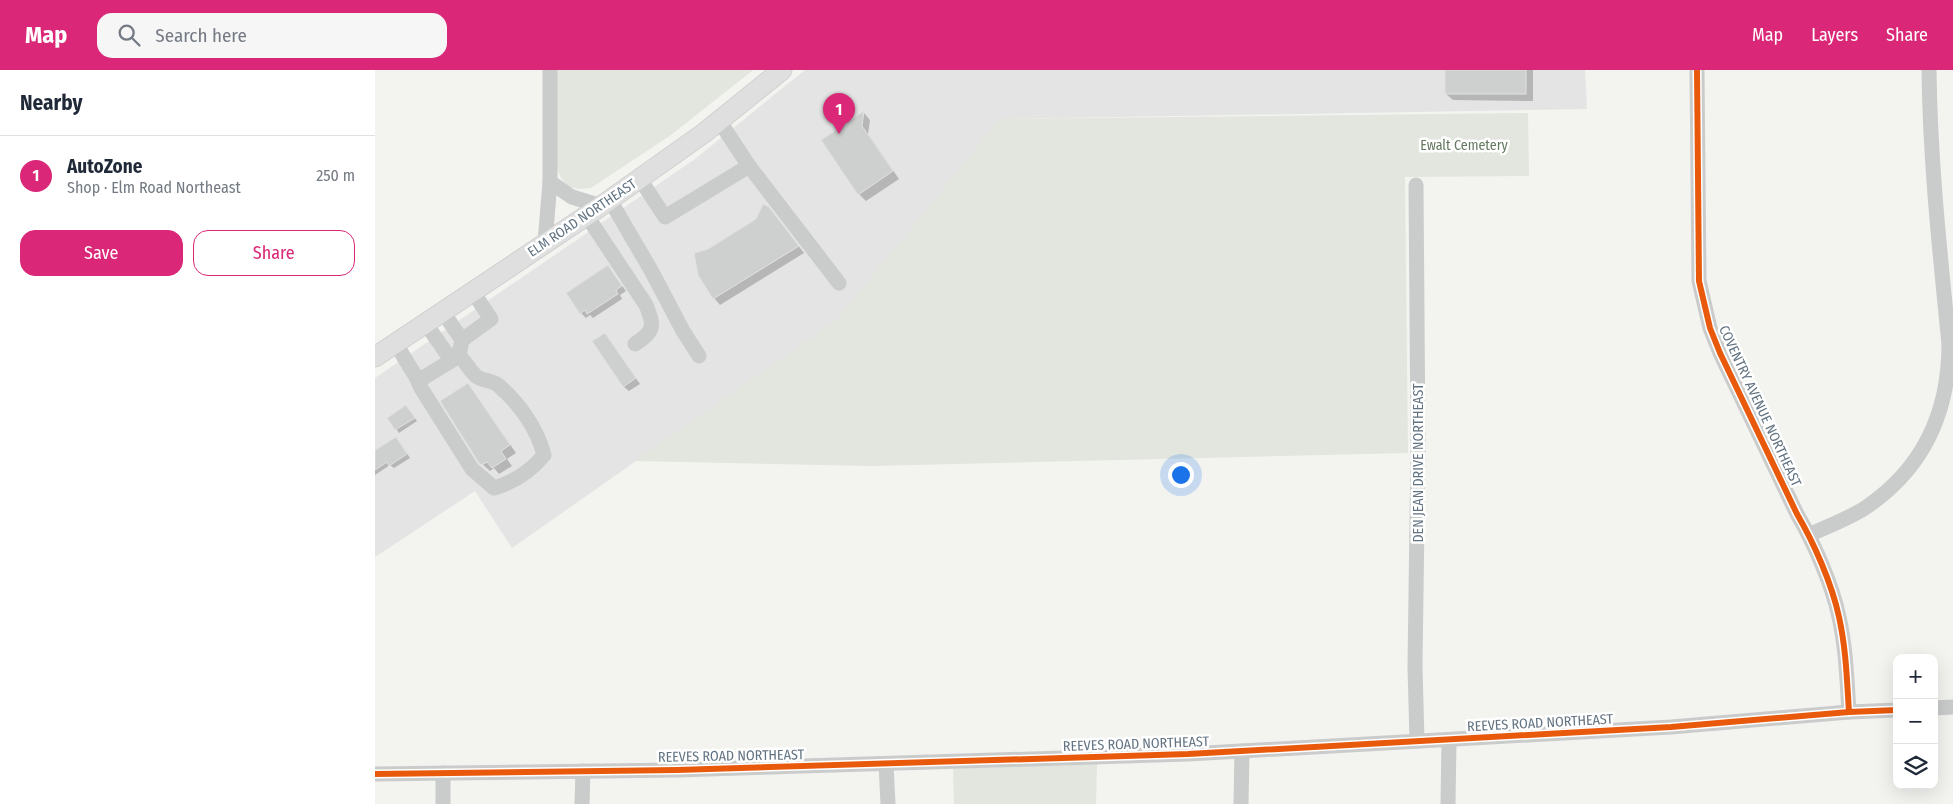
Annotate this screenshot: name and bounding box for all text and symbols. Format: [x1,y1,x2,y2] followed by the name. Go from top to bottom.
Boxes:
[97,13,447,58] search box
[25,21,67,49] text: Map
[115,21,143,49] icon: search
[155,24,247,47] text: Search here
[1752,24,1783,46] text: Map
[1811,24,1858,46] text: Layers
[1886,24,1928,46] text: Share
[20,90,82,116] text: Nearby
[823,93,855,134] pin: 1
[1420,137,1509,154] park label: Ewalt Cemetery
[67,155,142,178] text: AutoZone
[33,166,39,185] text: 1
[316,166,355,185] text: 250 m
[524,175,640,261] street label: ELM ROAD NORTHEAST
[67,178,241,197] text: Shop · Elm Road Northeast
[20,230,183,276] button: Save
[193,230,355,276] button: Share
[1715,323,1805,490] street label: COVENTRY AVENUE NORTHEAST
[1410,383,1427,543] street label: DEN JEAN DRIVE NORTHEAST
[1168,462,1194,488] your location
[1893,654,1938,789] map controls
[1893,654,1938,699] button: +
[1893,699,1938,744] button: −
[1467,711,1614,735] street label: REEVES ROAD NORTHEAST
[1063,733,1210,755] street label: REEVES ROAD NORTHEAST
[1893,744,1938,789] button: layers
[658,746,805,766] street label: REEVES ROAD NORTHEAST

